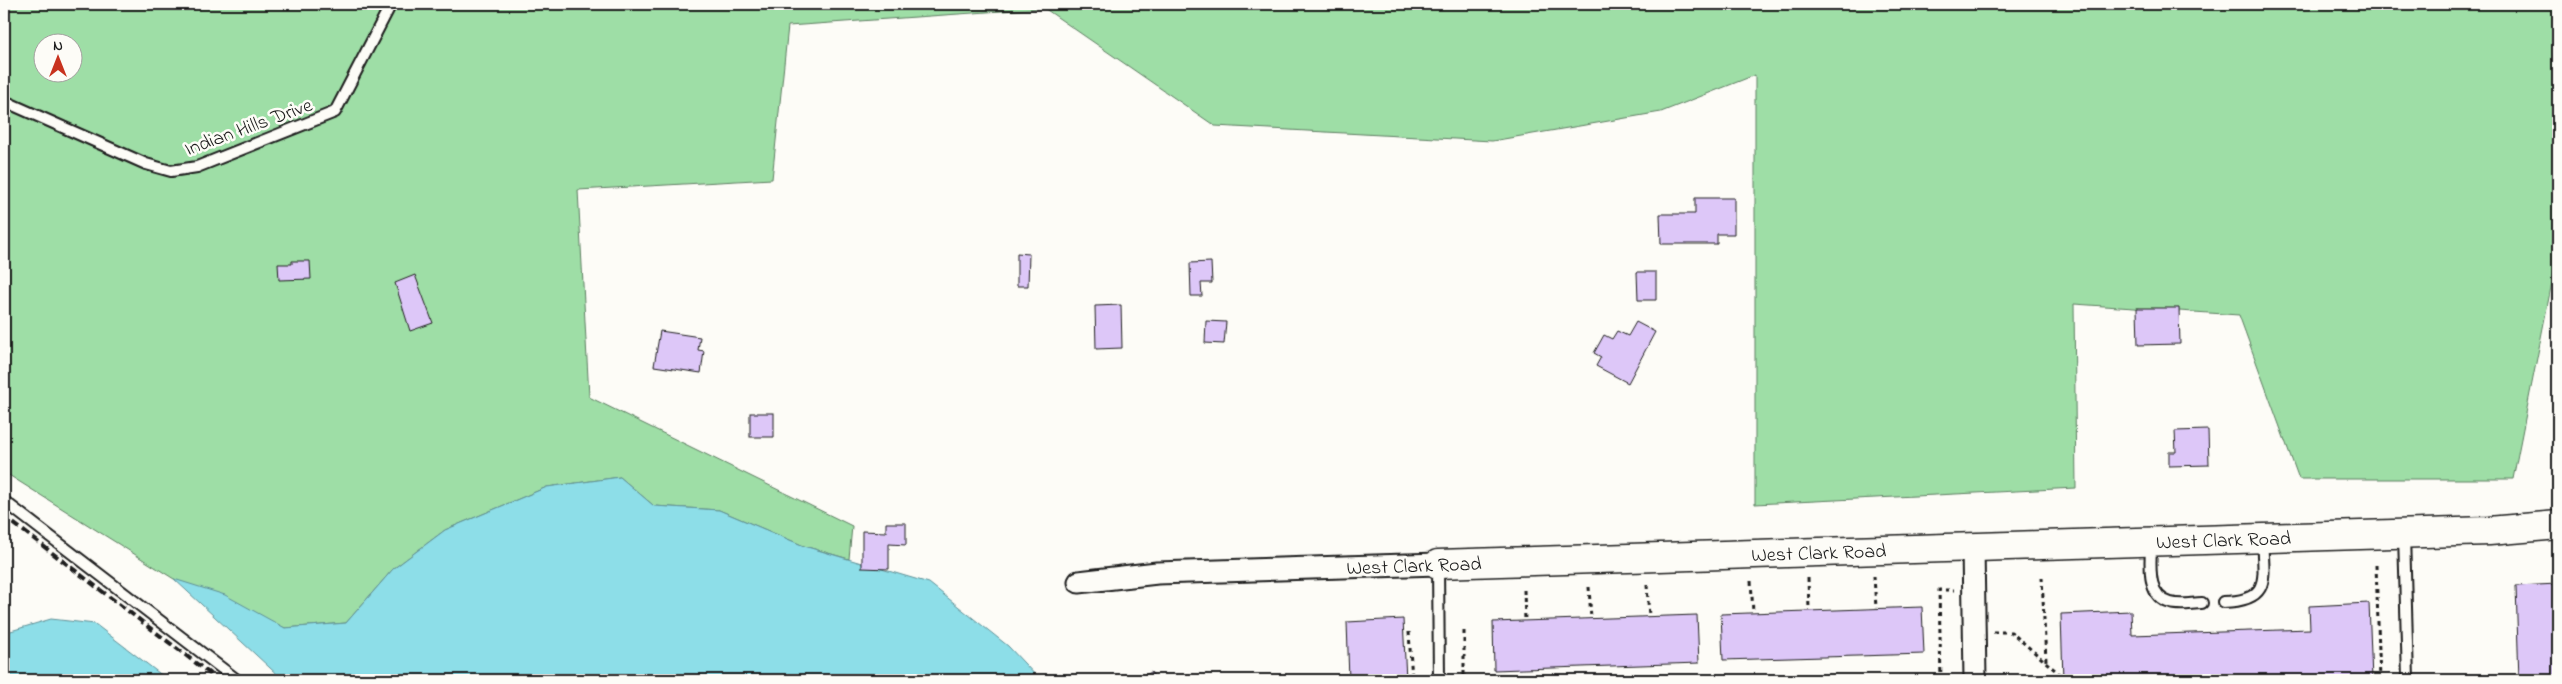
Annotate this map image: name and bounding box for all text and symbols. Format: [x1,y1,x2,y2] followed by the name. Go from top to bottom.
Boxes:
[32,32,82,82] north arrow
[53,36,63,57] text: N
[181,92,317,165] street label: Indian Hills Drive
[2156,525,2292,558] street label: West Clark Road
[1751,538,1887,571] street label: West Clark Road
[1346,551,1482,584] street label: West Clark Road

